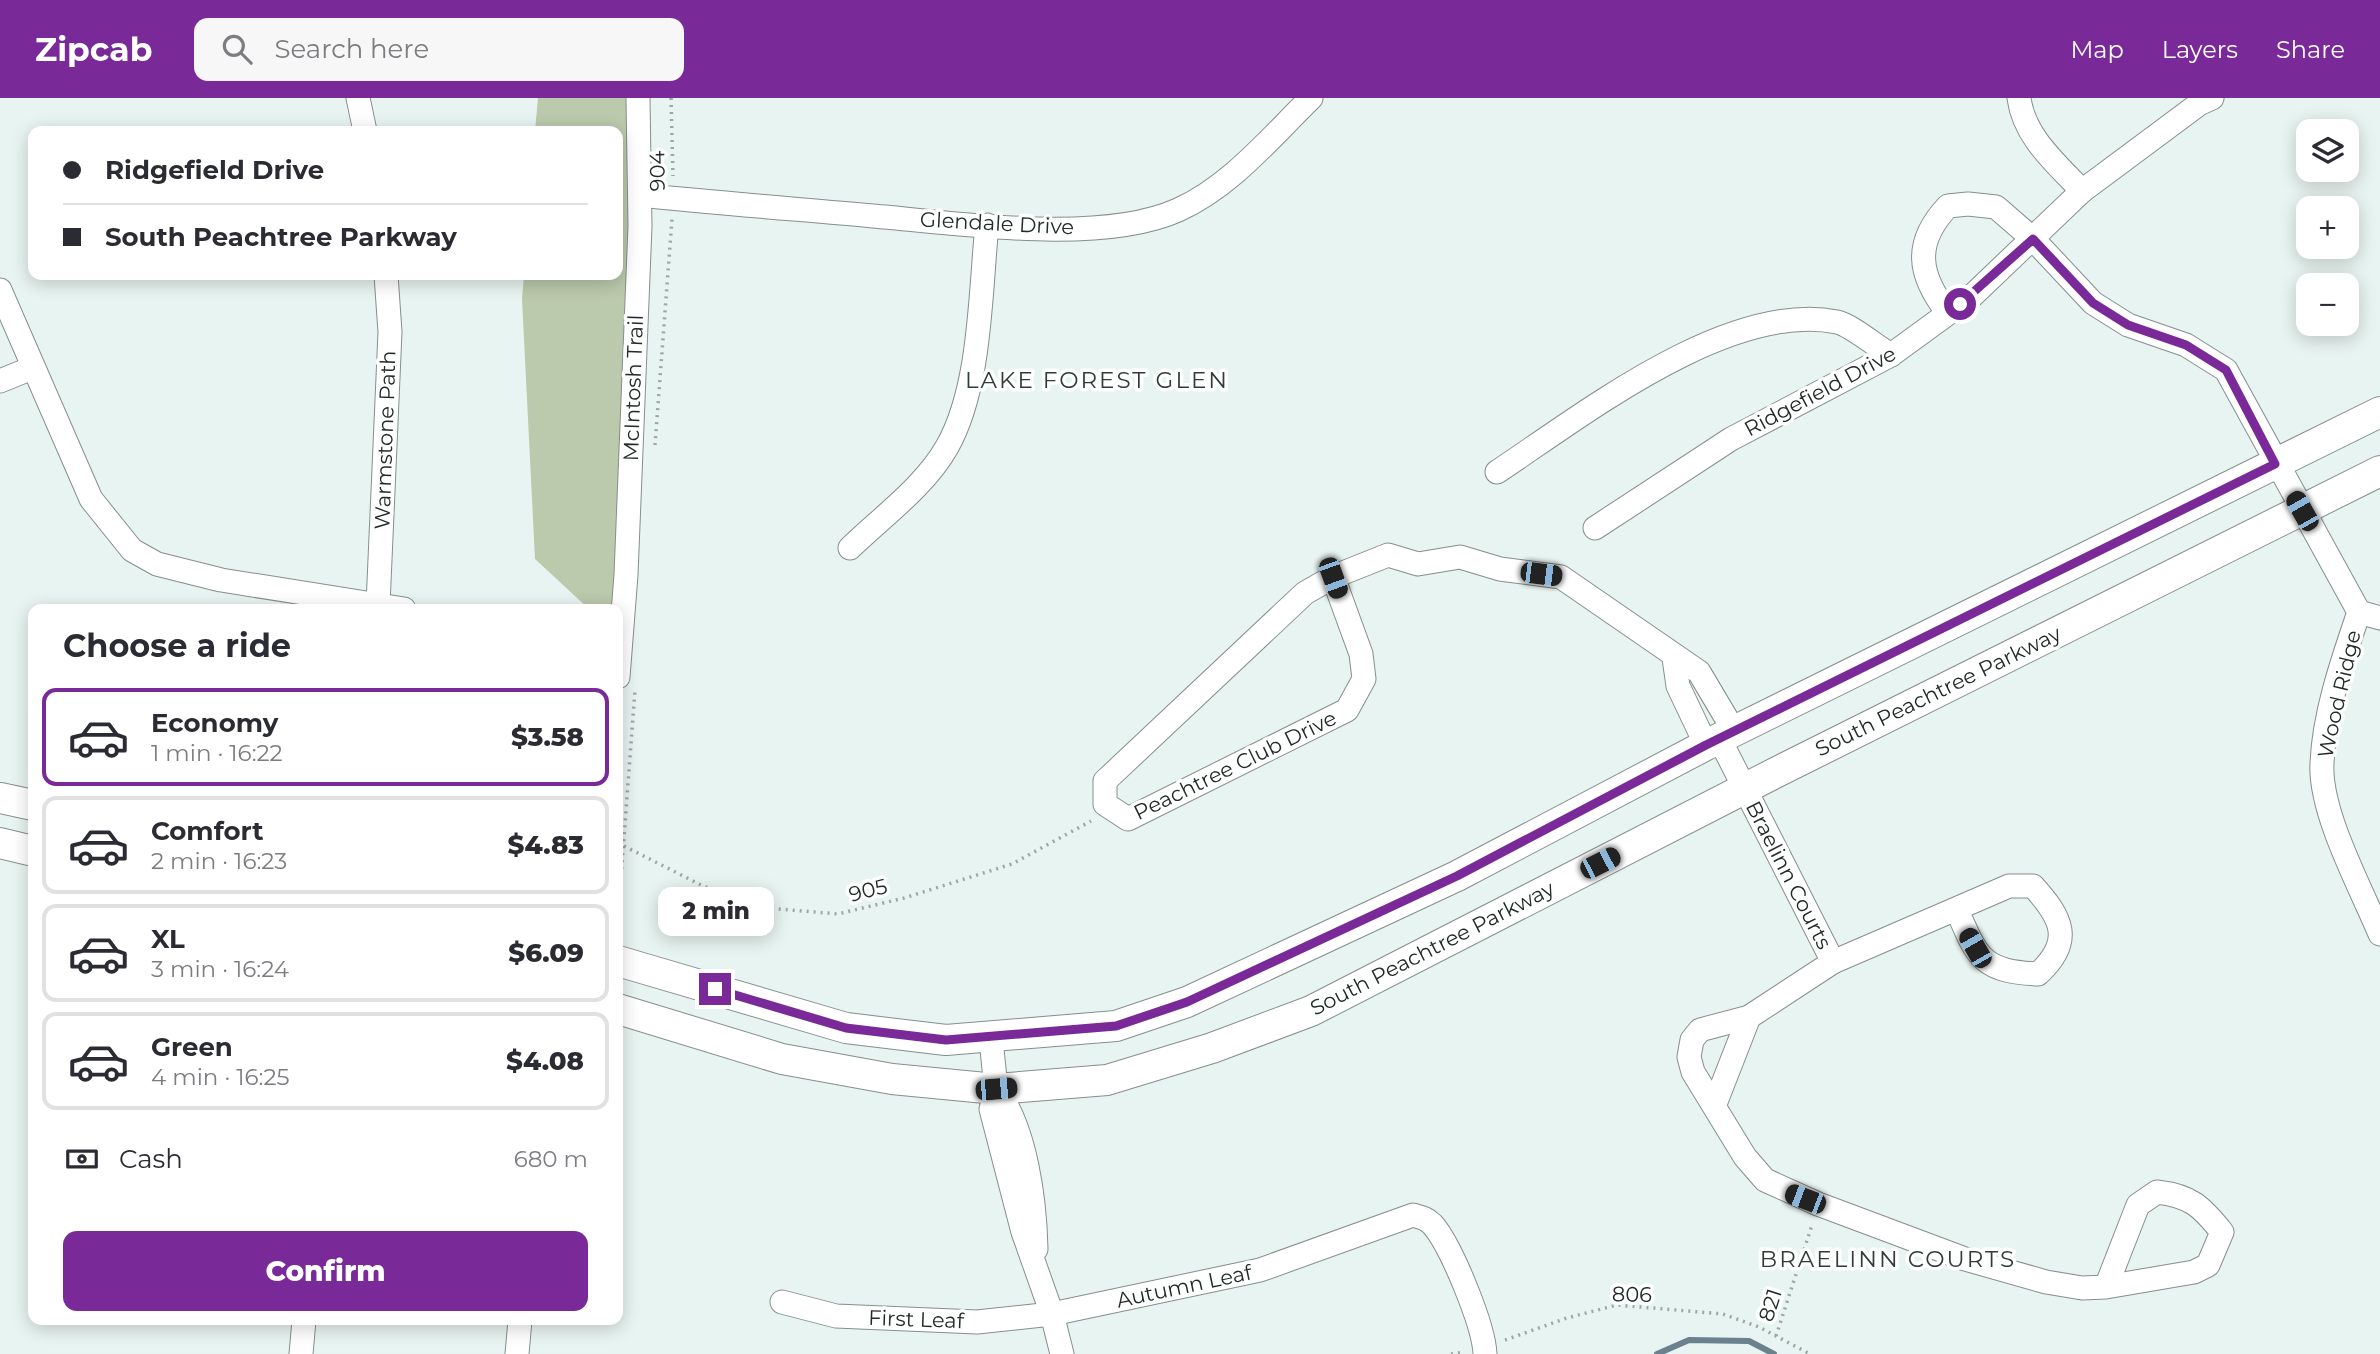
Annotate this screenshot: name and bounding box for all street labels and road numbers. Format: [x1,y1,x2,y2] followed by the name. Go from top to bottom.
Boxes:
[644,150,670,192] street label: 904
[919,206,1075,240] street label: Glendale Drive
[618,314,648,462] street label: McIntosh Trail
[1740,341,1900,441] street label: Ridgefield Drive
[369,350,401,530] street label: Warmstone Path
[1811,620,2065,761] street label: South Peachtree Parkway
[2312,628,2366,760] street label: Wood Ridge
[1130,705,1340,825] street label: Peachtree Club Drive
[1741,797,1837,953] street label: Braelinn Courts
[846,873,890,907] street label: 905
[1306,875,1559,1020] street label: South Peachtree Parkway
[1114,1259,1255,1313] street label: Autumn Leaf
[1612,1281,1652,1307] street label: 806
[1753,1285,1787,1325] street label: 821
[868,1305,965,1333] street label: First Leaf

